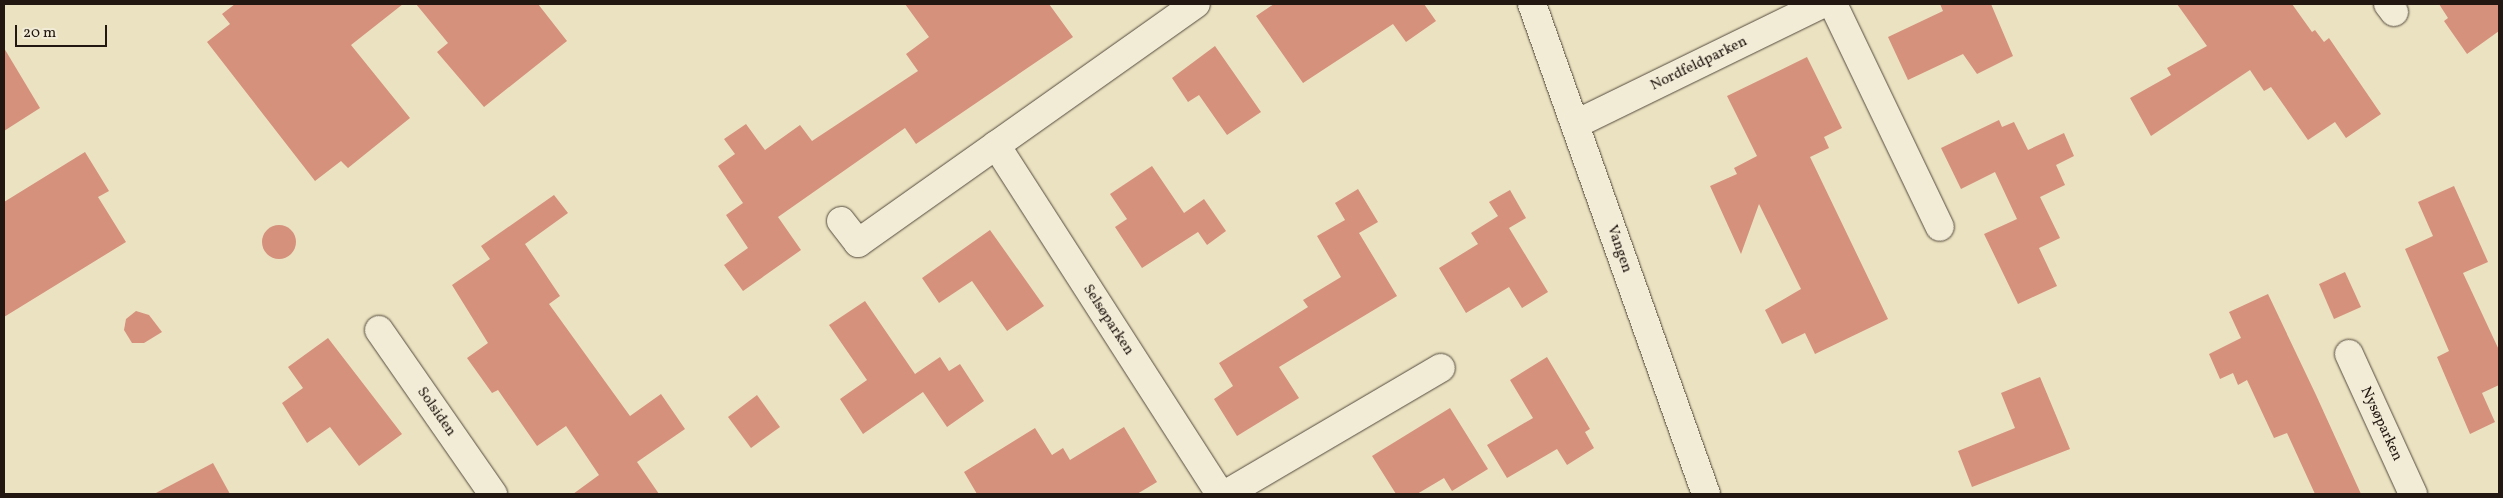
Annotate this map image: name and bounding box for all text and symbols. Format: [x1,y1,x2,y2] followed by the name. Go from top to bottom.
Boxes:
[18,15,110,47] scale bar
[23,23,56,44] text: 20 m
[1648,33,1750,95] street label: Nordfeldparken
[1602,223,1636,275] street label: Vangen
[1078,281,1138,359] street label: Selsøparken
[413,384,459,440] street label: Solsiden
[2356,384,2406,464] street label: Nysøparken

